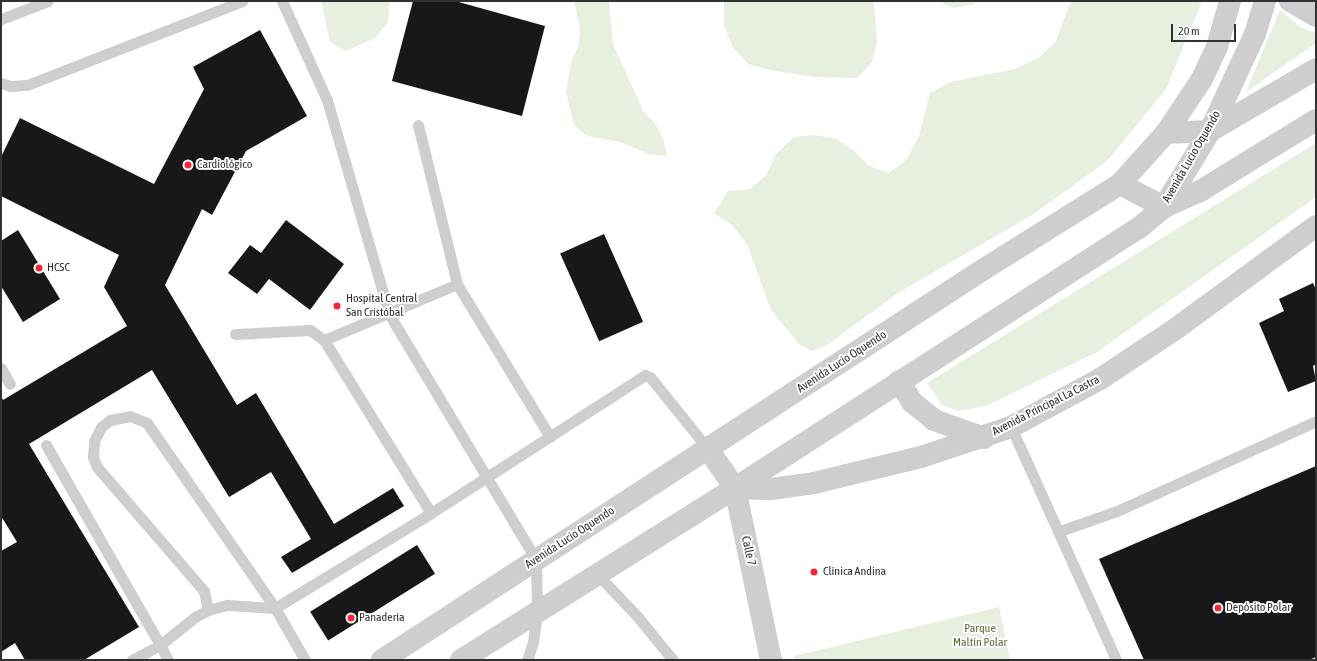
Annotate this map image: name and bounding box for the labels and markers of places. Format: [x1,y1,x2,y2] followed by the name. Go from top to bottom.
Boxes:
[197,158,252,172] place label: Cardiológico
[182,159,194,171] marker: Cardiológico
[47,261,70,275] place label: HCSC
[34,263,44,273] marker: HCSC
[346,292,417,320] place label: Hospital Central San Cristóbal
[331,300,343,312] marker: Hospital Central San Cristóbal
[823,565,886,579] place label: Clínica Andina
[808,566,820,578] marker: Clínica Andina
[1226,601,1291,615] place label: Depósito Polar
[1213,603,1223,613] marker: Depósito Polar
[359,611,405,625] place label: Panadería
[346,613,356,623] marker: Panadería

